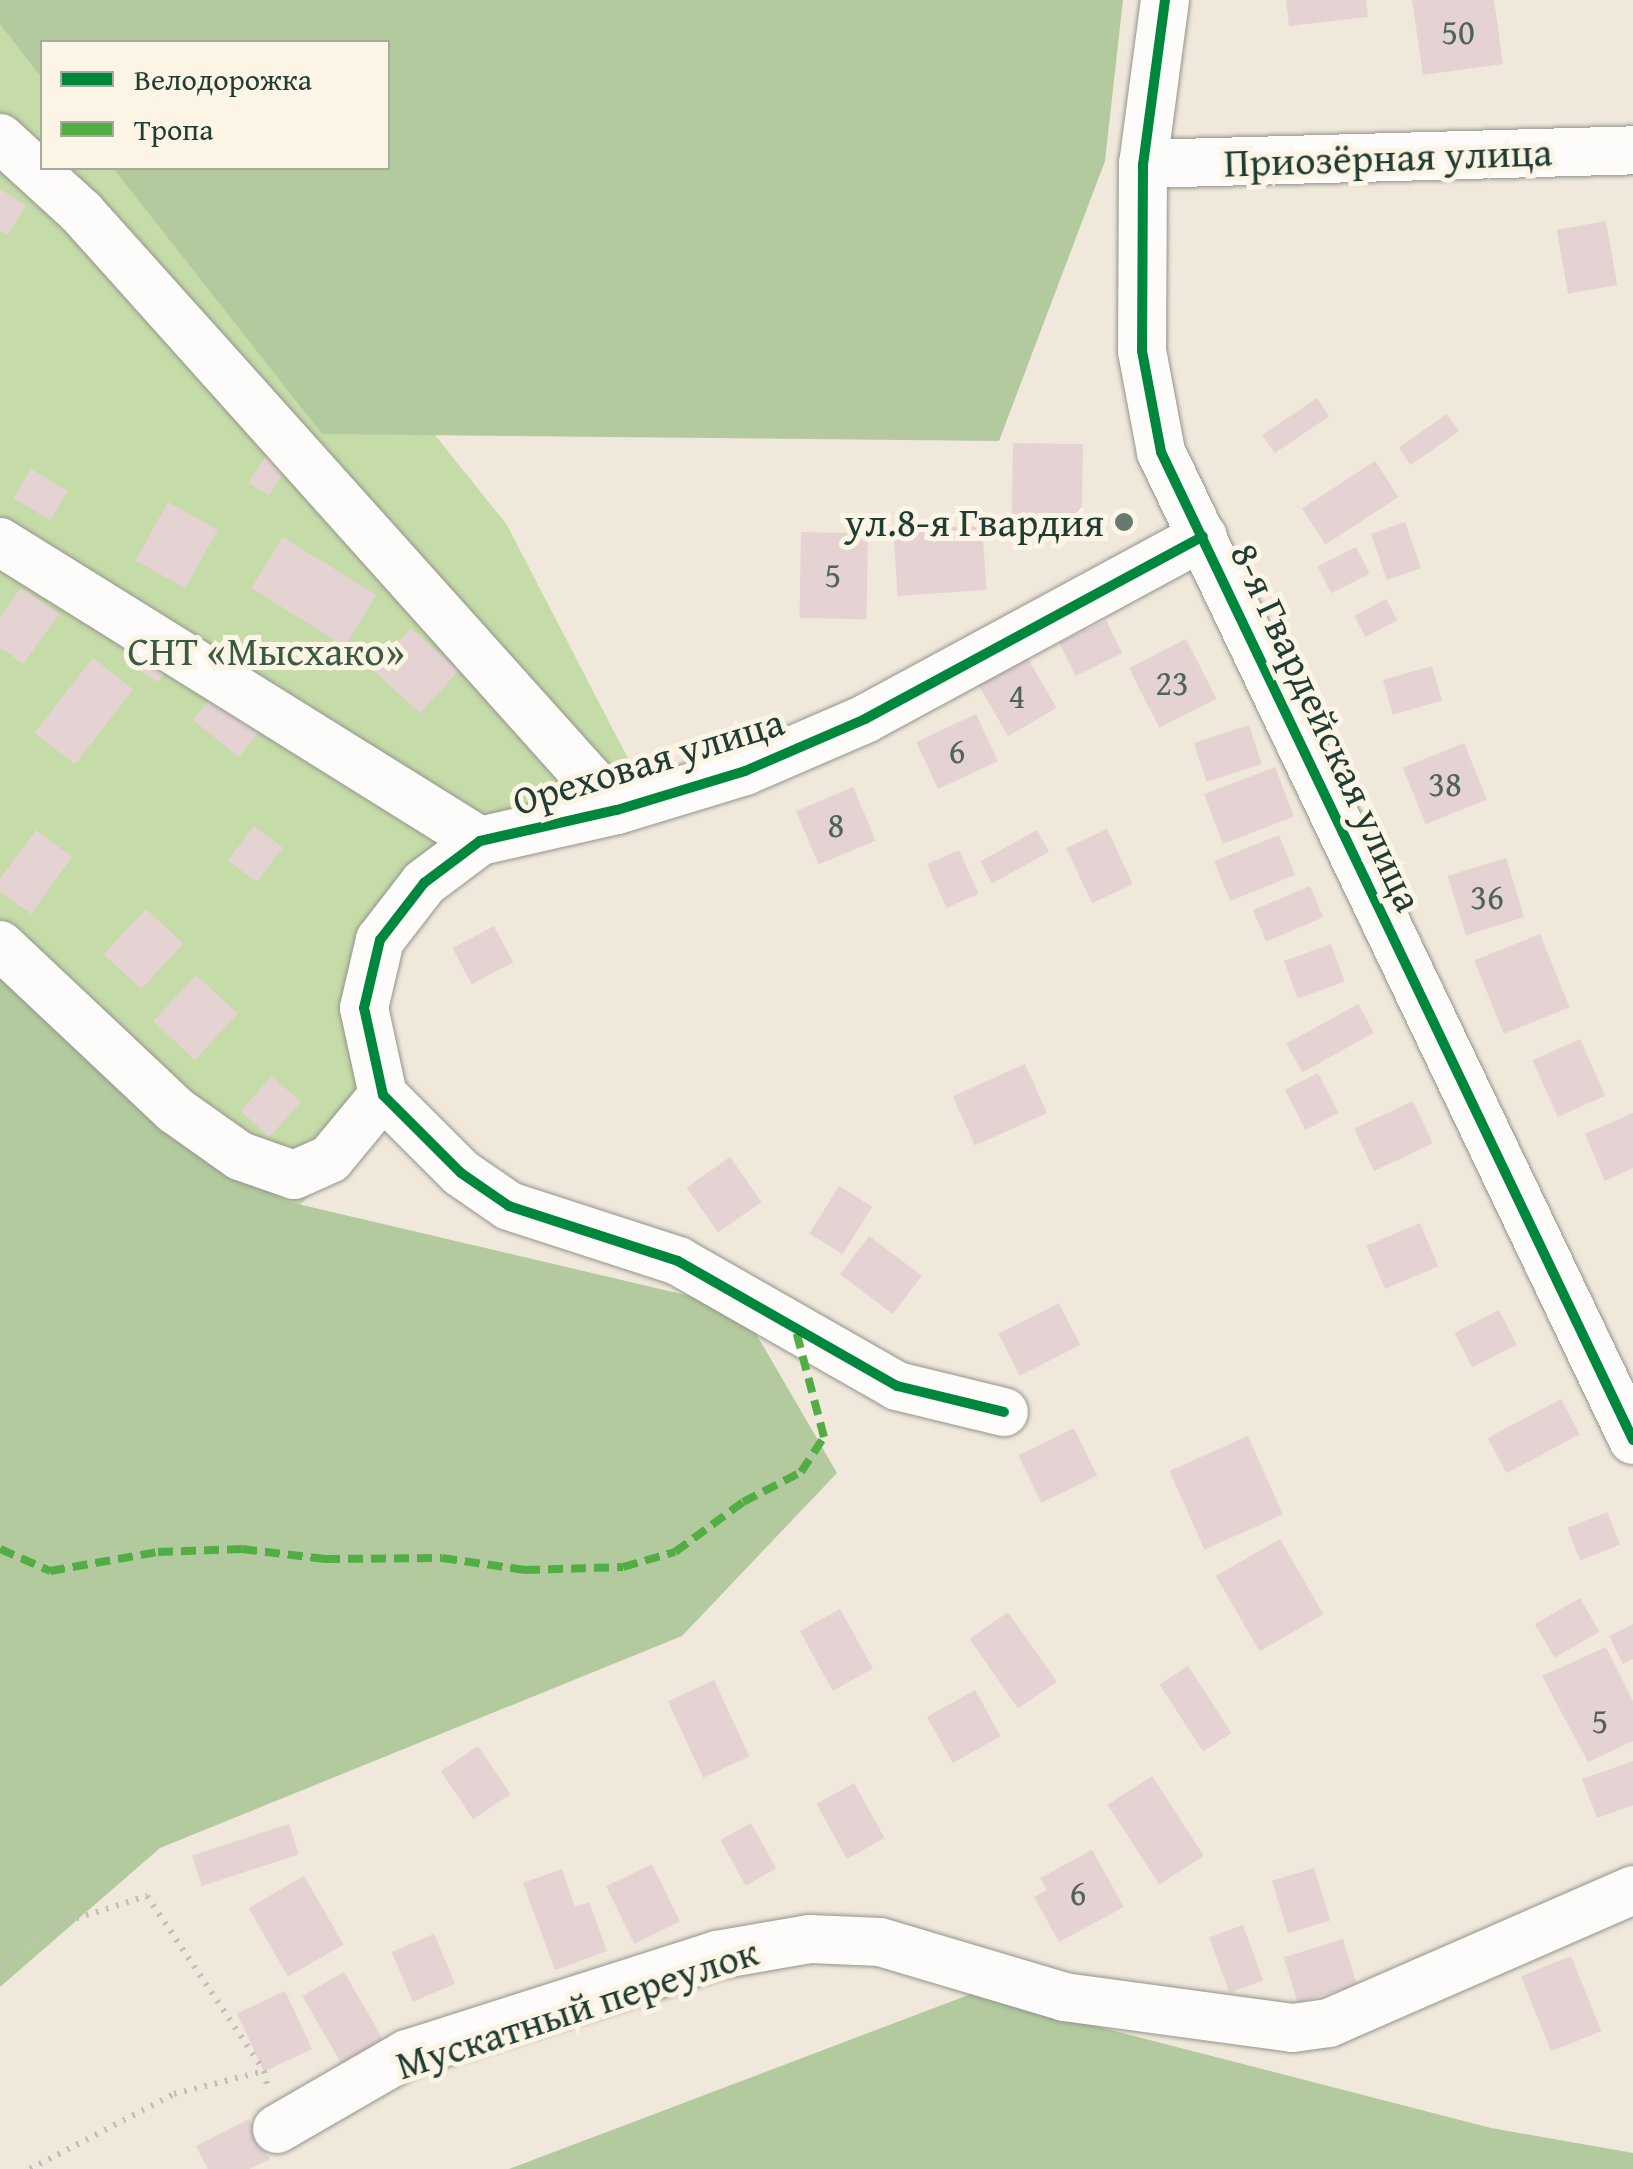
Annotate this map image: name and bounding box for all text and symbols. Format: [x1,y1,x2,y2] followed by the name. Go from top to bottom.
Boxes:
[1441,11,1475,53] house number: 50
[40,40,390,170] legend
[134,57,312,101] text: Велодорожка
[134,107,214,151] text: Тропа
[1223,127,1553,187] street label: Приозёрная улица
[845,498,1104,546] place label: ул.8-я Гвардия
[1113,511,1135,533] marker: ул.8-я Гвардия
[1221,535,1433,919] street label: 8-я Гвардейская улица
[825,554,841,596] house number: 5
[127,627,405,675] park label: СНТ «Мысхако»
[1155,662,1189,704] house number: 23
[1009,675,1025,717] house number: 4
[507,697,789,825] street label: Ореховая улица
[949,730,965,772] house number: 6
[1428,763,1462,805] house number: 38
[828,804,844,846] house number: 8
[1470,876,1504,918] house number: 36
[1592,1700,1608,1742] house number: 5
[1070,1872,1086,1914] house number: 6
[390,1927,764,2089] street label: Мускатный переулок

